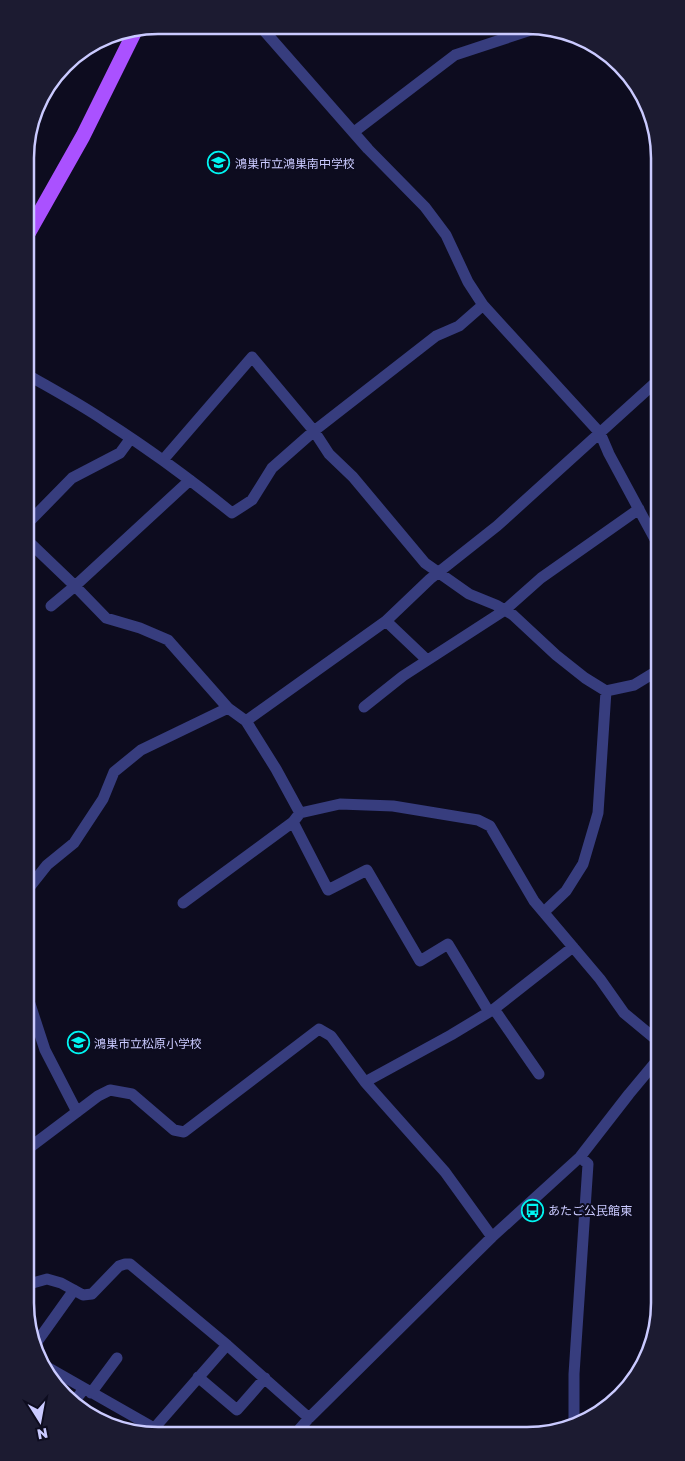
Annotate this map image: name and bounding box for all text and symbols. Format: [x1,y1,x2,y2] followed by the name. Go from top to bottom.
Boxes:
[207,151,231,175] school or university icon: 鴻巣市立鴻巣南中学校
[235,156,355,171] place label: 鴻巣市立鴻巣南中学校
[66,1031,90,1055] school or university icon: 鴻巣市立松原小学校
[94,1036,202,1051] place label: 鴻巣市立松原小学校
[520,1198,544,1222] bus stop icon: あたご公民館東
[548,1203,632,1218] place label: あたご公民館東
[15,1396,65,1446] north arrow
[36,1425,49,1444] text: N

